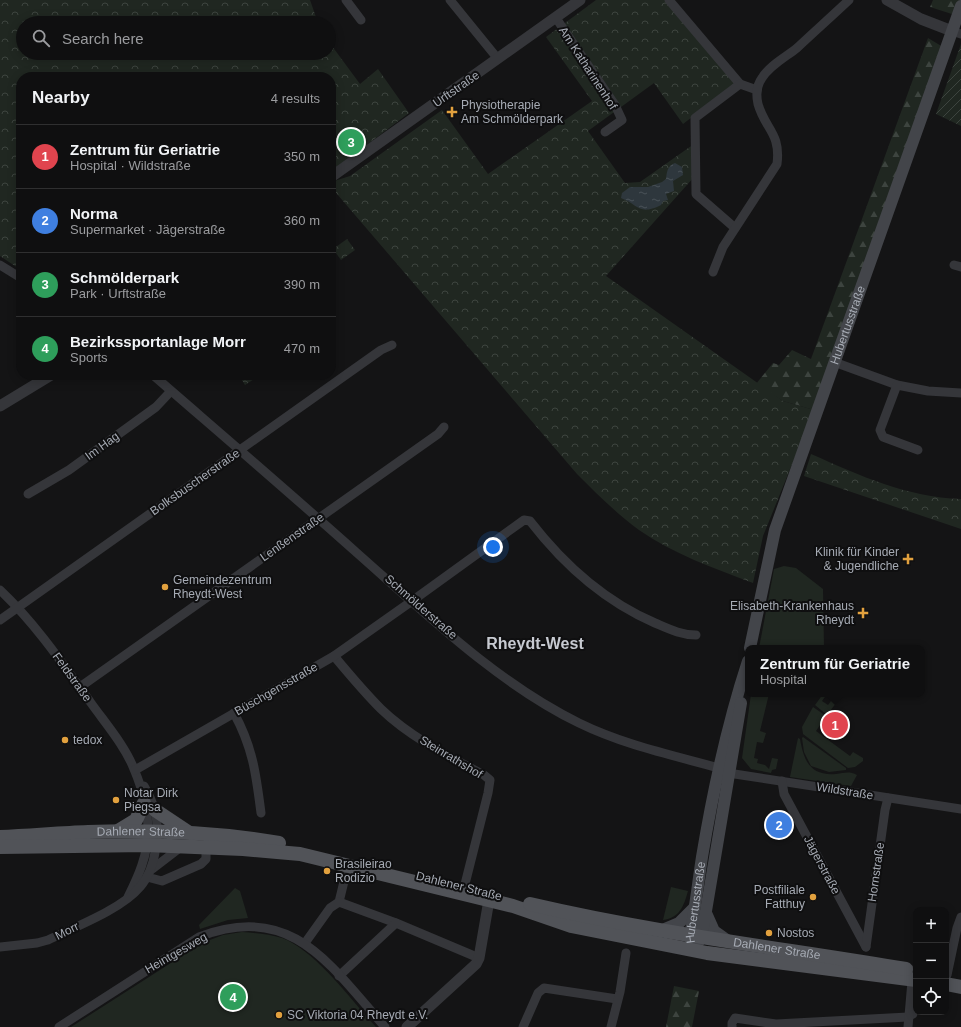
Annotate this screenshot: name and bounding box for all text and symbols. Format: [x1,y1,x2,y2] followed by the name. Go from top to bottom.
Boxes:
[16,16,336,60] search box
[556,24,620,113] street label: Am Katharinenhof
[30,27,52,49] icon: search
[62,30,144,47] text: Search here
[430,68,482,110] street label: Urftstraße
[32,88,90,107] text: Nearby
[271,91,320,106] text: 4 results
[461,98,564,126] place label: Physiotherapie Am Schmölderpark
[446,106,458,118] marker: Physiotherapie Am Schmölderpark
[338,127,364,157] pin: 3
[70,141,220,158] text: Zentrum für Geriatrie
[41,149,49,164] text: 1
[284,149,320,164] text: 350 m
[70,158,191,173] text: Hospital · Wildstraße
[70,205,118,222] text: Norma
[41,213,49,228] text: 2
[284,213,320,228] text: 360 m
[70,222,225,237] text: Supermarket · Jägerstraße
[70,269,179,286] text: Schmölderpark
[41,277,49,292] text: 3
[284,277,320,292] text: 390 m
[827,283,868,367] street label: Hubertusstraße
[70,286,166,301] text: Park · Urftstraße
[70,333,246,350] text: Bezirkssportanlage Morr
[41,341,49,356] text: 4
[284,341,320,356] text: 470 m
[70,350,108,365] text: Sports
[82,429,122,463] street label: Im Hag
[148,446,243,518] street label: Bolksbuscherstraße
[257,510,327,564] street label: Lenßenstraße
[483,537,503,557] your location
[815,545,899,573] place label: Klinik für Kinder & Jugendliche
[902,553,914,565] marker: Klinik für Kinder & Jugendliche
[382,572,460,642] street label: Schmölderstraße
[173,573,272,601] place label: Gemeindezentrum Rheydt-West
[160,582,170,592] marker: Gemeindezentrum Rheydt-West
[730,599,855,627] place label: Elisabeth-Krankenhaus Rheydt
[857,607,869,619] marker: Elisabeth-Krankenhaus Rheydt
[486,635,584,652] district label: Rheydt-West
[745,645,925,697] popup
[49,650,95,705] street label: Feldstraße
[760,655,910,672] text: Zentrum für Geriatrie
[232,659,320,718] street label: Büschgensstraße
[760,672,807,687] text: Hospital
[822,710,848,740] pin: 1
[73,733,102,747] place label: tedox
[417,733,485,782] street label: Steinrathshof
[60,735,70,745] marker: tedox
[816,780,875,802] street label: Wildstraße
[124,786,179,814] place label: Notar Dirk Piegsa
[111,795,121,805] marker: Notar Dirk Piegsa
[766,810,792,840] pin: 2
[97,824,186,840] street label: Dahlener Straße
[801,833,843,897] street label: Jägerstraße
[865,841,887,903] street label: Hornstraße
[335,857,392,885] place label: Brasileirao Rodizio
[683,860,708,944] street label: Hubertusstraße
[322,866,332,876] marker: Brasileirao Rodizio
[415,869,504,904] street label: Dahlener Straße
[754,883,805,911] place label: Postfiliale Fatthuy
[808,892,818,902] marker: Postfiliale Fatthuy
[913,907,949,1015] map controls
[913,907,949,943] button: +
[53,919,81,943] street label: Morr
[777,926,814,940] place label: Nostos
[764,928,774,938] marker: Nostos
[142,930,210,976] street label: Heintgesweg
[732,935,822,962] street label: Dahlener Straße
[913,943,949,979] button: −
[913,979,949,1015] button: locate
[220,982,246,1012] pin: 4
[287,1008,428,1022] place label: SC Viktoria 04 Rheydt e.V.
[274,1010,284,1020] marker: SC Viktoria 04 Rheydt e.V.

